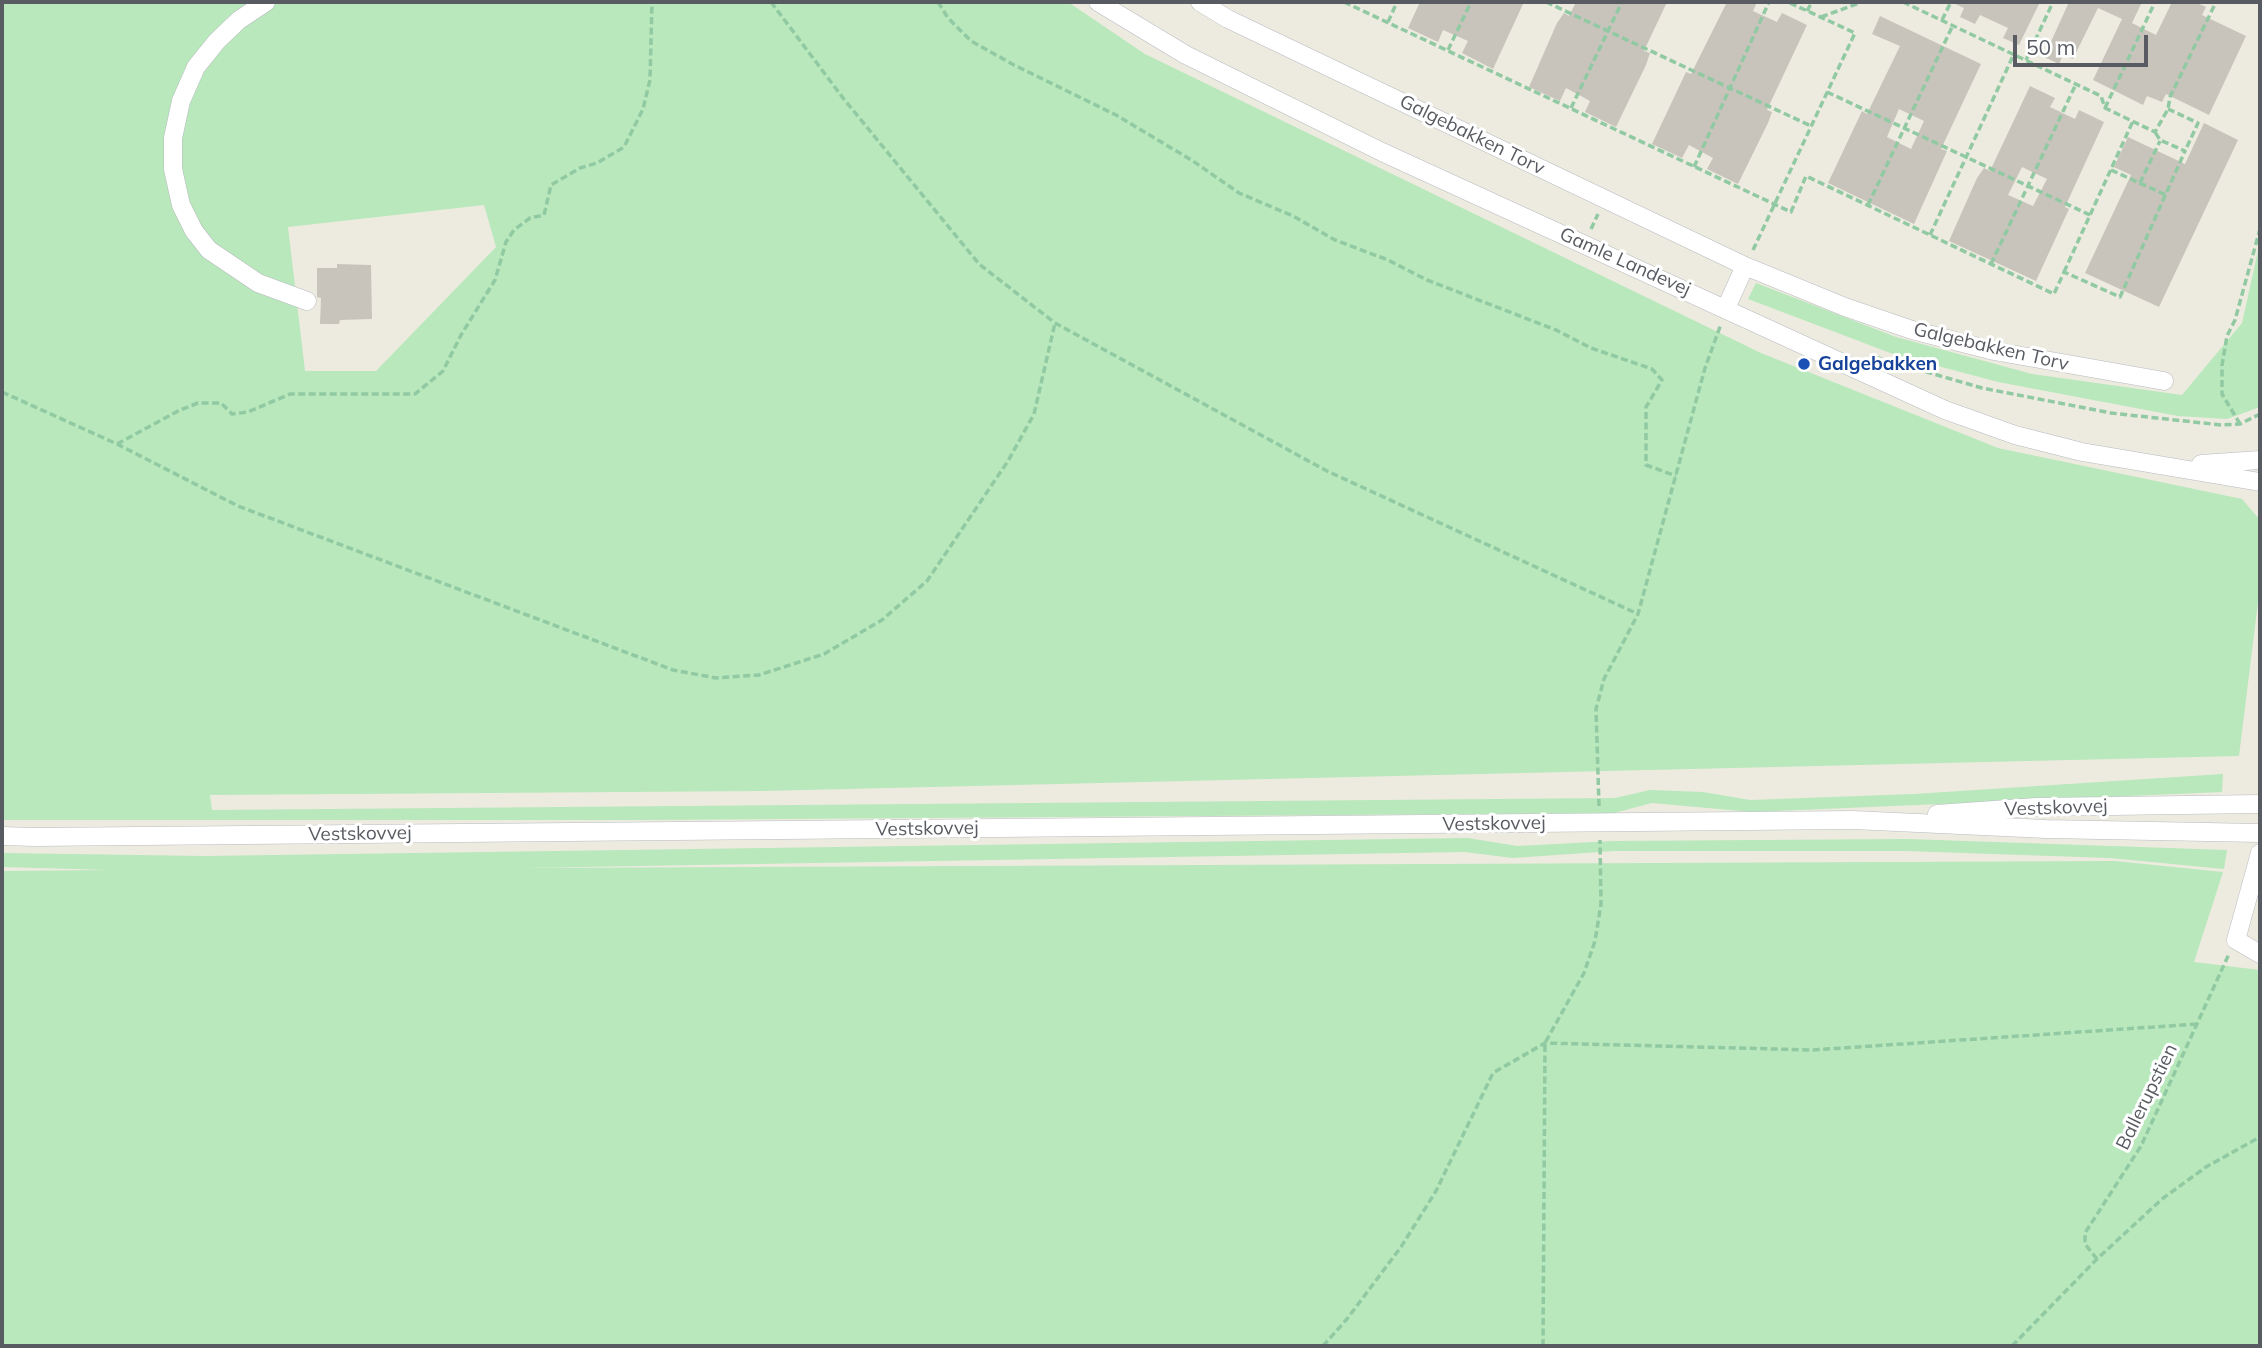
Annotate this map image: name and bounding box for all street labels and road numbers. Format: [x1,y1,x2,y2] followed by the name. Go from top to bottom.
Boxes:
[1396,90,1548,180] street label: Galgebakken Torv
[1556,223,1694,301] street label: Gamle Landevej
[1911,318,2071,376] street label: Galgebakken Torv
[2004,795,2108,821] street label: Vestskovvej
[1442,812,1546,836] street label: Vestskovvej
[875,817,979,841] street label: Vestskovvej
[308,822,412,846] street label: Vestskovvej
[2112,1040,2182,1154] street label: Ballerupstien

